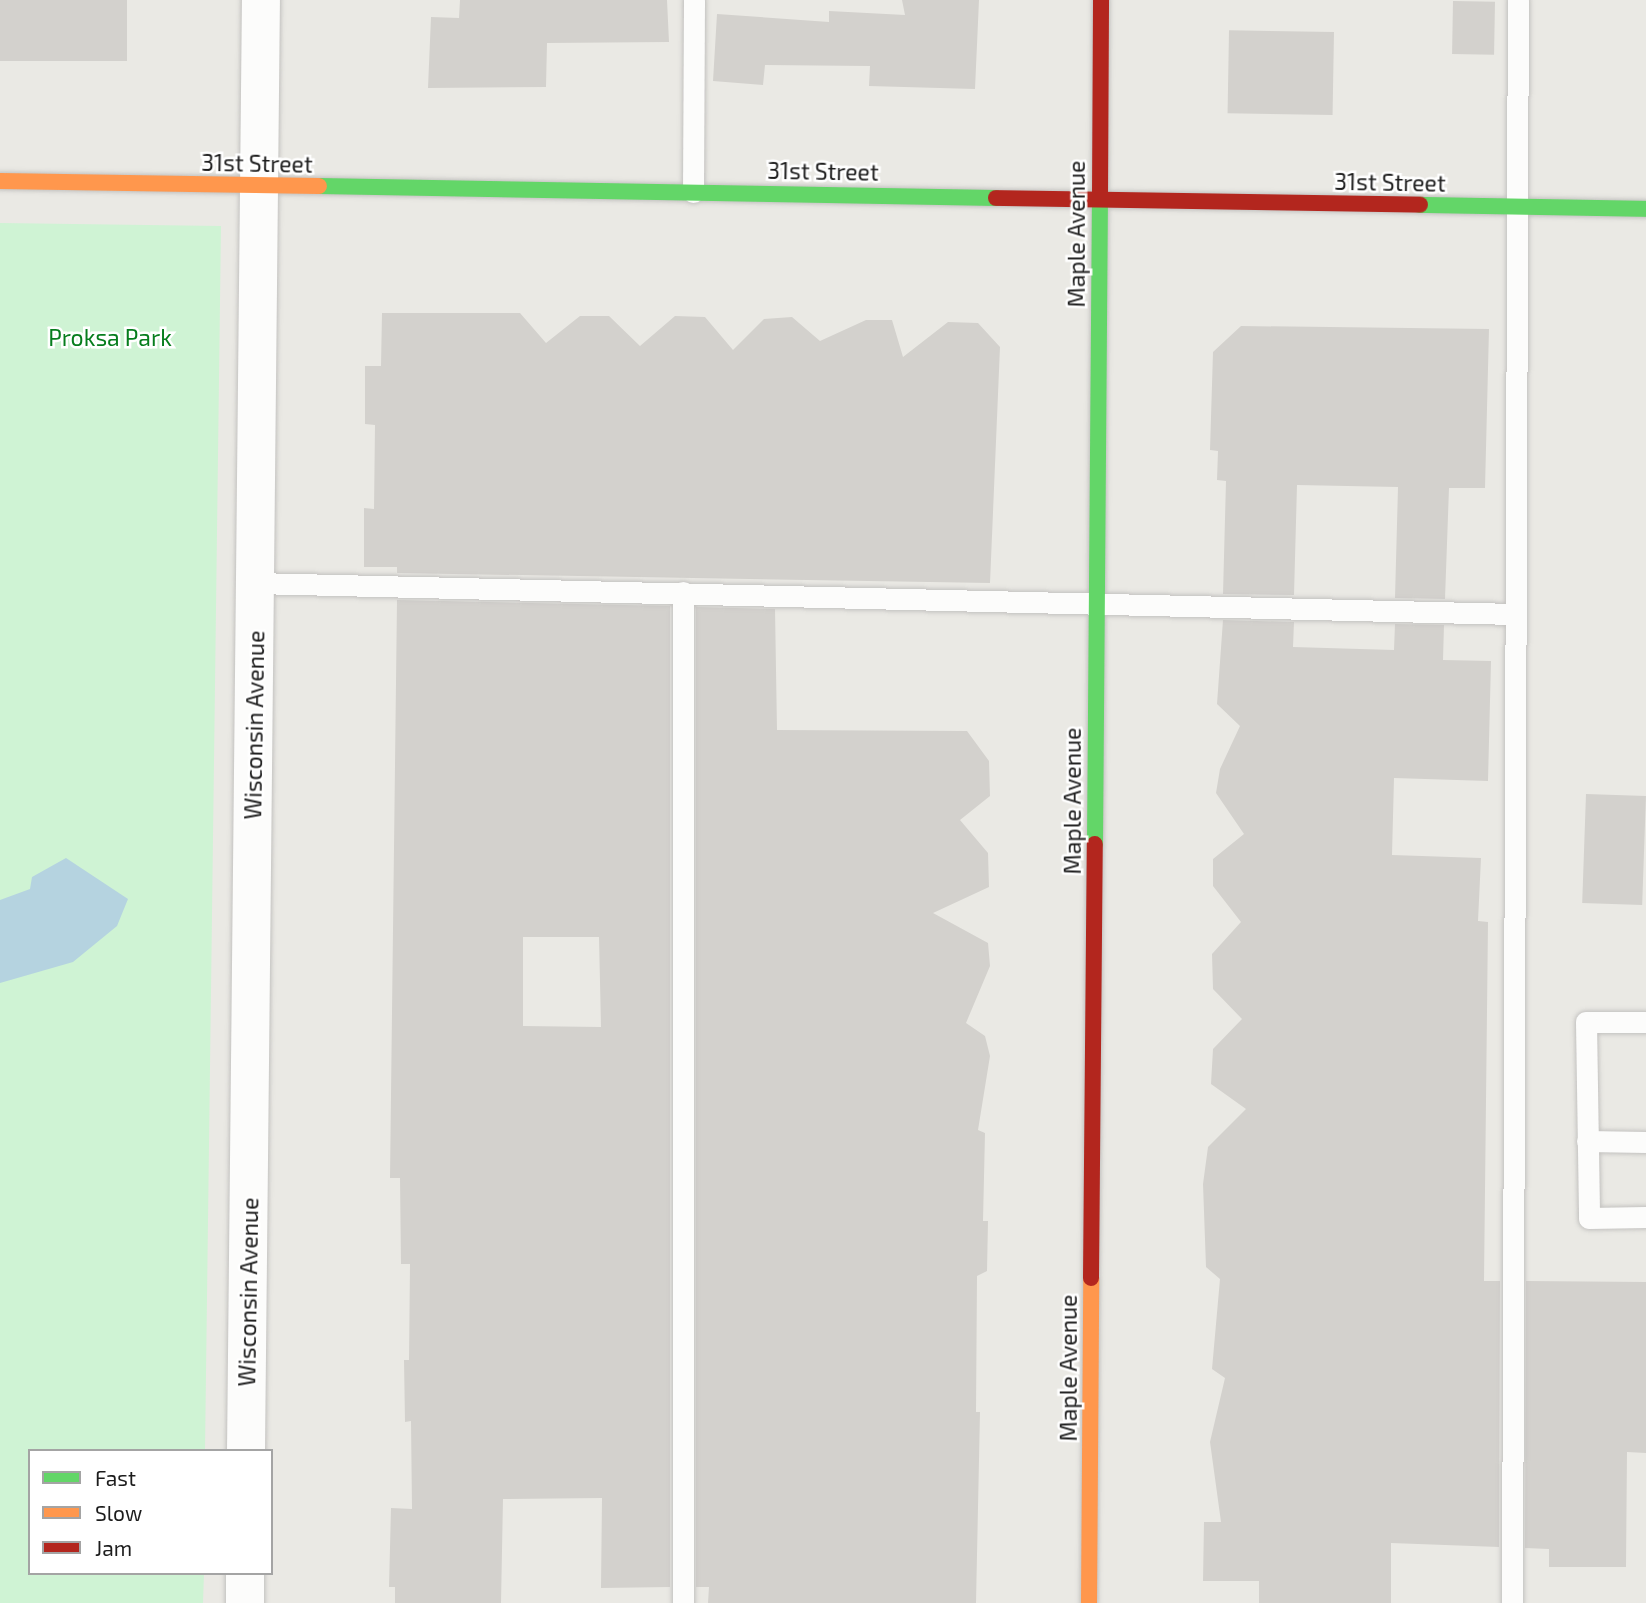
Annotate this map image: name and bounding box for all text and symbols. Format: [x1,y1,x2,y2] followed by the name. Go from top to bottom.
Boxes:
[201,148,313,178] street label: 31st Street
[767,156,879,186] street label: 31st Street
[1062,160,1090,308] street label: Maple Avenue
[1334,167,1446,197] street label: 31st Street
[48,323,172,351] park label: Proksa Park
[239,630,269,820] street label: Wisconsin Avenue
[1058,727,1086,875] street label: Maple Avenue
[233,1197,263,1387] street label: Wisconsin Avenue
[1054,1294,1082,1442] street label: Maple Avenue
[28,1449,273,1575] legend
[95,1465,136,1490] text: Fast
[95,1500,142,1525] text: Slow
[95,1535,132,1560] text: Jam

